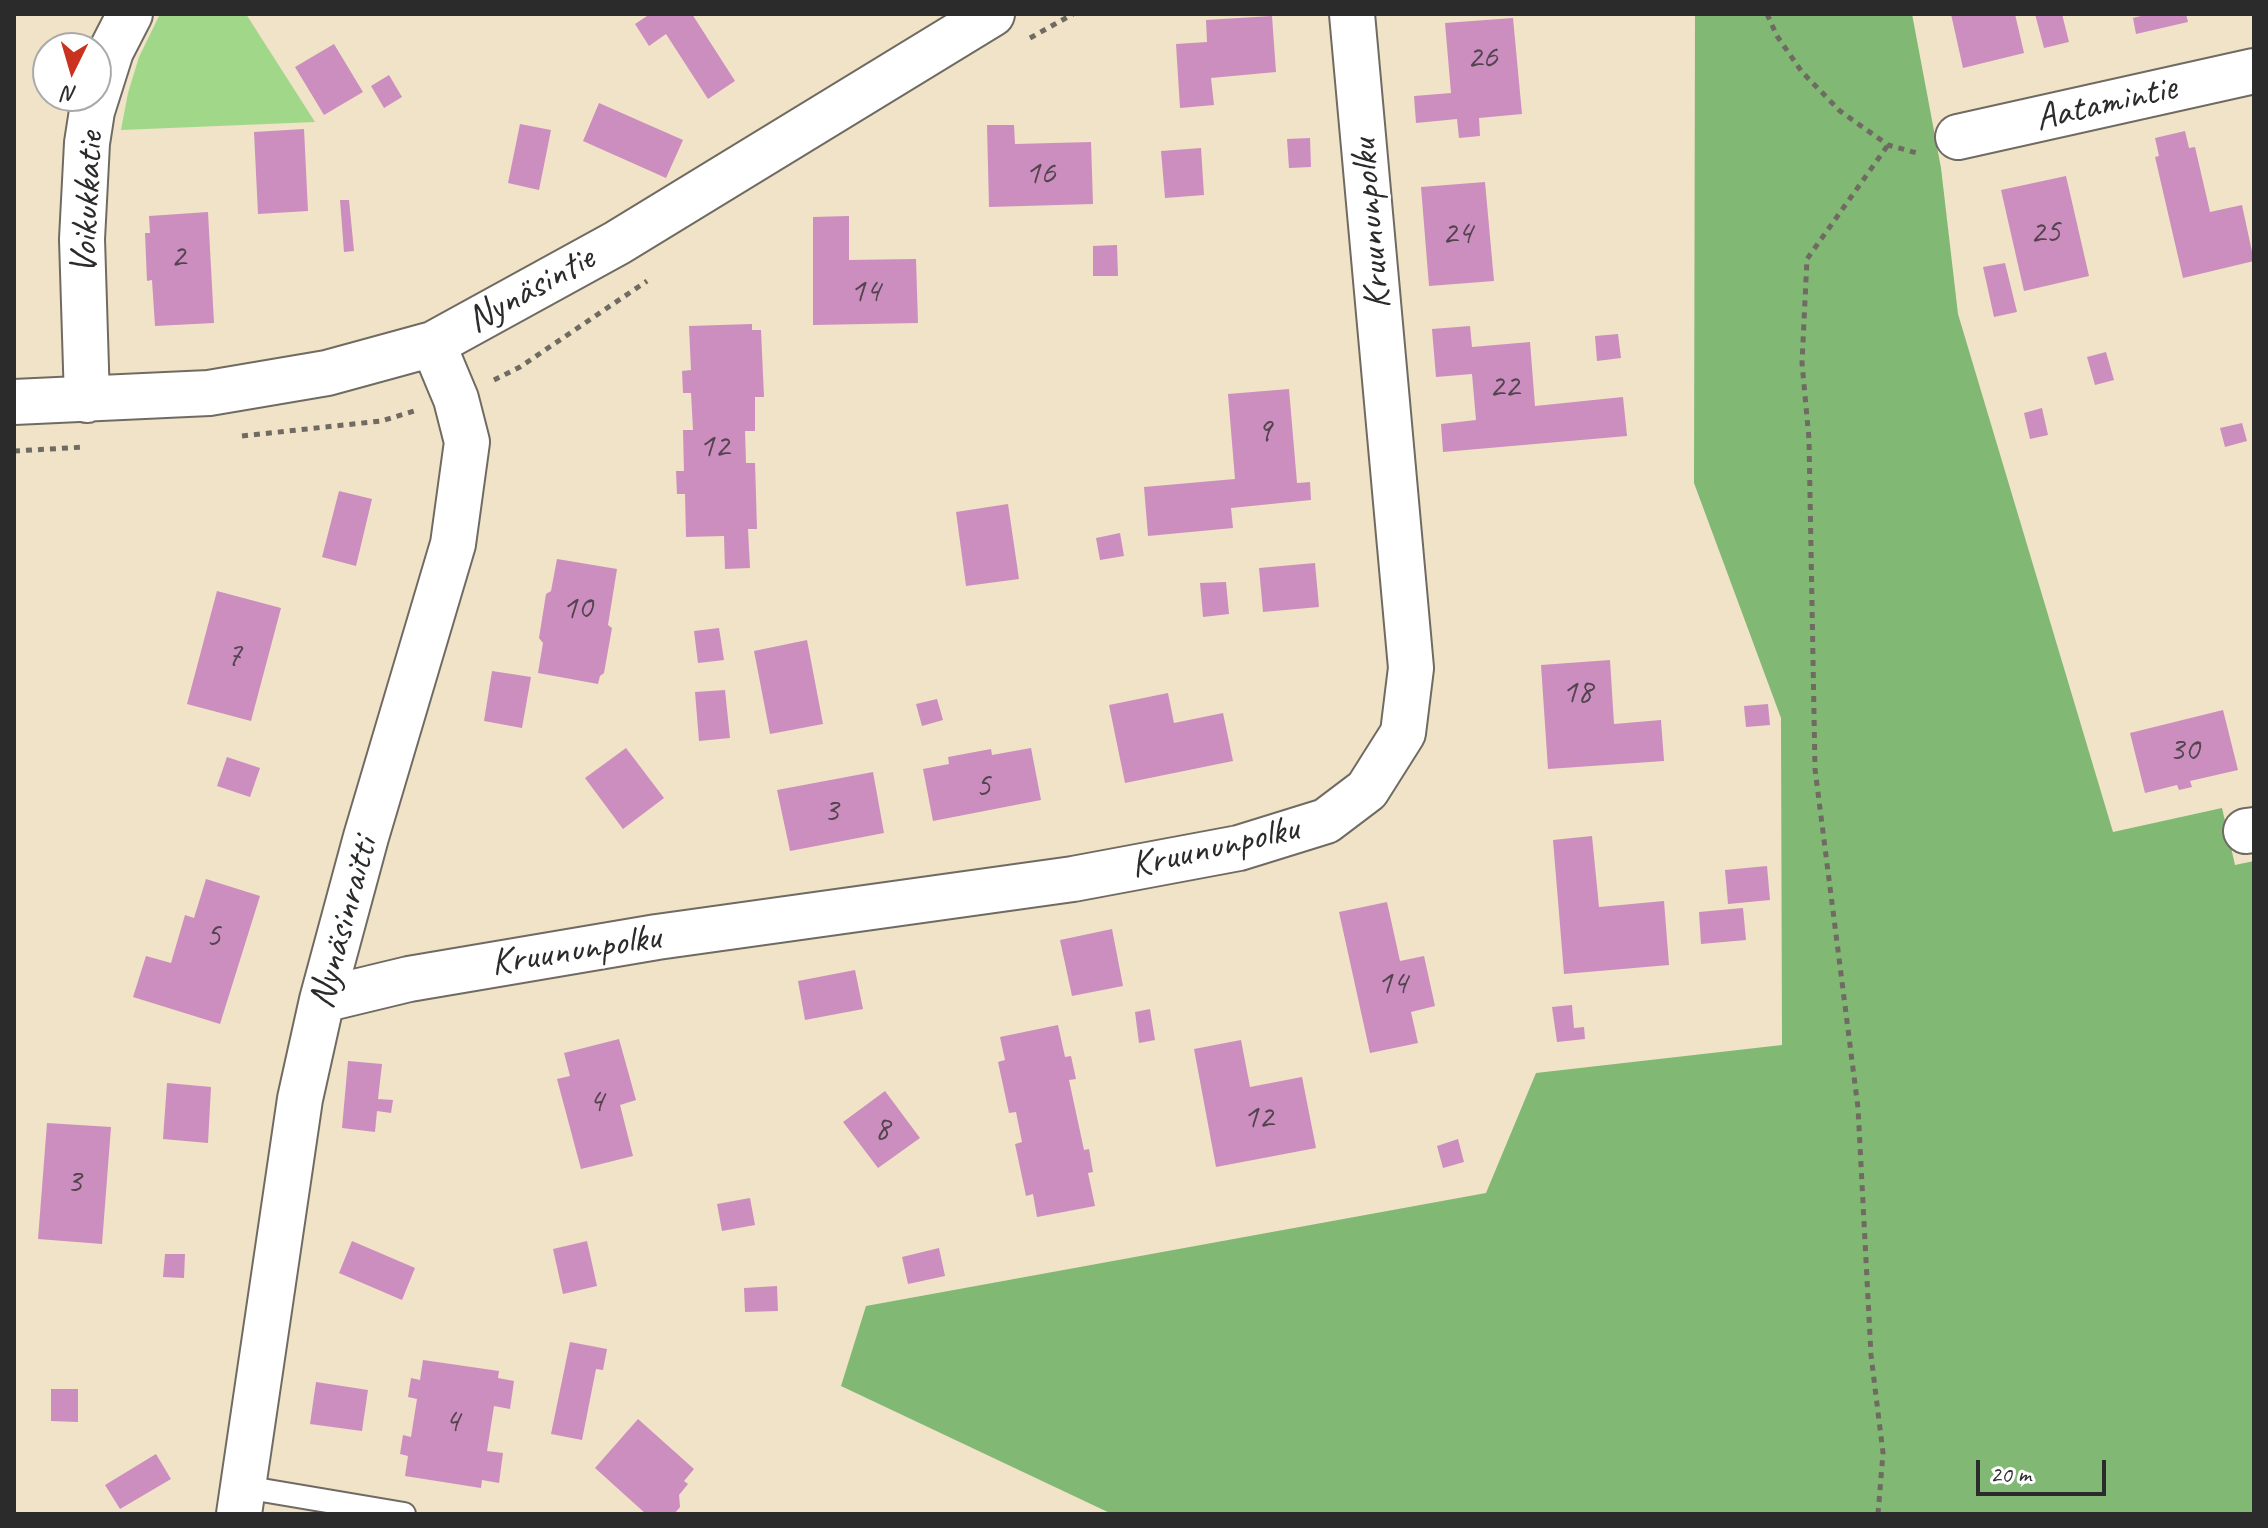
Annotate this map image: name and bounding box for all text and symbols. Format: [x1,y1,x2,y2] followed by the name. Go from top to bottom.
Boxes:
[32,32,112,112] north arrow
[1467,38,1497,78] house number: 26
[2031,66,2181,142] street label: Aatamintie
[62,79,78,108] text: N
[62,131,114,275] street label: Voikukkatie
[1342,137,1402,311] street label: Kruununpolku
[1025,154,1055,194] house number: 16
[2030,213,2060,253] house number: 25
[1442,214,1472,254] house number: 24
[459,236,603,344] street label: Nynäsintie
[170,237,186,277] house number: 2
[850,272,880,312] house number: 14
[1489,367,1519,407] house number: 22
[1256,412,1272,452] house number: 9
[699,427,729,467] house number: 12
[562,589,592,629] house number: 10
[226,636,242,676] house number: 7
[1562,673,1592,713] house number: 18
[2169,731,2199,771] house number: 30
[975,767,991,807] house number: 5
[823,792,839,832] house number: 3
[1127,807,1303,889] street label: Kruununpolku
[299,832,389,1014] street label: Nynäsinraitti
[488,915,664,987] street label: Kruununpolku
[205,917,221,957] house number: 5
[1377,964,1407,1004] house number: 14
[588,1082,604,1122] house number: 4
[1243,1098,1273,1138] house number: 12
[874,1110,890,1150] house number: 8
[66,1163,82,1203] house number: 3
[444,1402,460,1442] house number: 4
[1980,1444,2110,1494] scale bar
[1990,1459,2031,1489] text: 20 m

